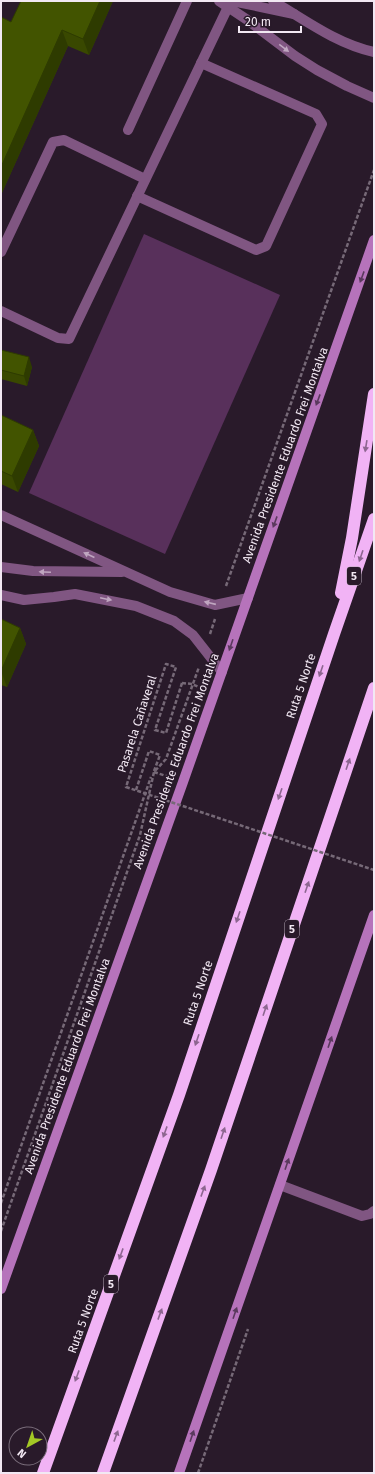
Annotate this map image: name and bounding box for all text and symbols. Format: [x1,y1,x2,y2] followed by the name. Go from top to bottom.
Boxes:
[239,8,301,34] scale bar
[245,15,271,29] text: 20 m
[279,44,290,52] one-way arrow
[358,272,364,284] one-way arrow
[239,345,331,565] street label: Avenida Presidente Eduardo Frei Montalva
[315,394,321,406] one-way arrow
[363,440,369,452] one-way arrow
[271,517,277,529] one-way arrow
[358,550,364,562] one-way arrow
[84,552,95,558] one-way arrow
[347,567,361,585] road number: 5
[39,568,51,575] one-way arrow
[100,597,112,603] one-way arrow
[203,600,216,606] one-way arrow
[228,639,234,651] one-way arrow
[130,651,222,871] street label: Avenida Presidente Eduardo Frei Montalva
[283,652,319,720] street label: Ruta 5 Norte
[318,665,324,677] one-way arrow
[115,673,160,775] street label: Pasarela Cañaveral
[345,757,351,769] one-way arrow
[277,788,283,800] one-way arrow
[304,881,310,893] one-way arrow
[235,911,241,923] one-way arrow
[285,920,299,938] road number: 5
[21,956,113,1176] street label: Avenida Presidente Eduardo Frei Montalva
[180,959,216,1027] street label: Ruta 5 Norte
[262,1004,268,1016] one-way arrow
[194,1035,200,1047] one-way arrow
[327,1035,333,1047] one-way arrow
[162,1126,168,1138] one-way arrow
[221,1127,227,1139] one-way arrow
[284,1158,290,1170] one-way arrow
[201,1185,207,1197] one-way arrow
[118,1248,124,1260] one-way arrow
[104,1275,118,1293] road number: 5
[65,1287,101,1355] street label: Ruta 5 Norte
[157,1307,163,1319] one-way arrow
[232,1307,238,1319] one-way arrow
[74,1371,80,1383] one-way arrow
[8,1426,48,1466] north arrow
[113,1430,119,1442] one-way arrow
[189,1430,195,1442] one-way arrow
[15,1446,29,1461] text: N

